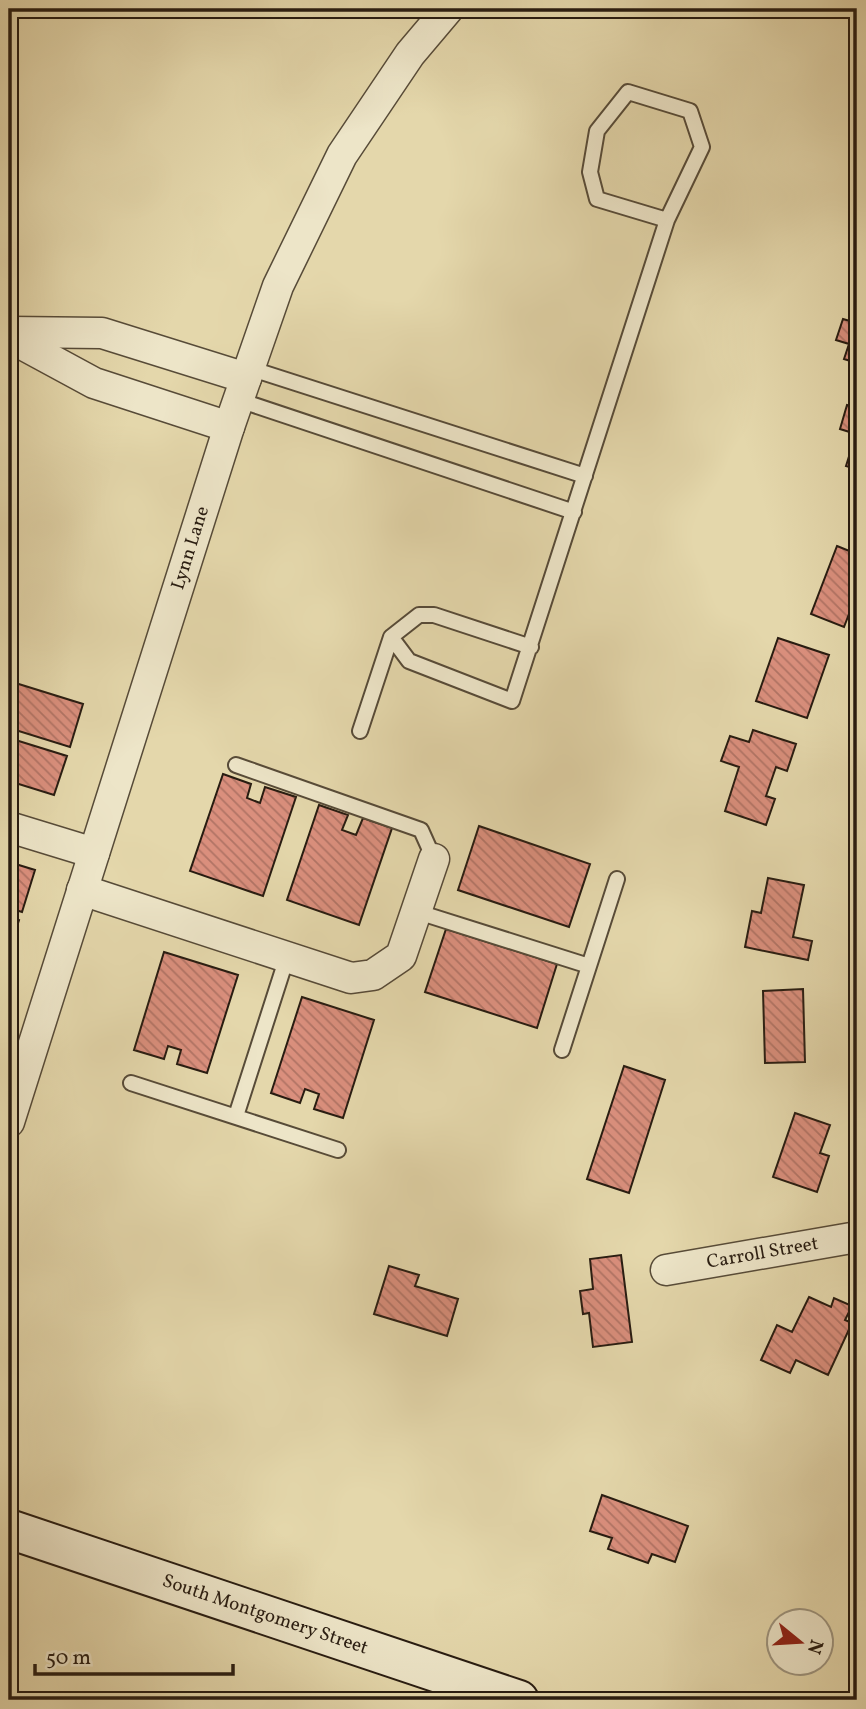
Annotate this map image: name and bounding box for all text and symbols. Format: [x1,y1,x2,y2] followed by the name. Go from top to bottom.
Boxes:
[165,503,216,593] street label: Lynn Lane
[705,1231,821,1276] street label: Carroll Street
[159,1568,372,1662] street label: South Montgomery Street
[764,1608,834,1678] north arrow
[35,1632,233,1676] scale bar
[800,1636,829,1657] text: N
[46,1644,91,1673] text: 50 m

